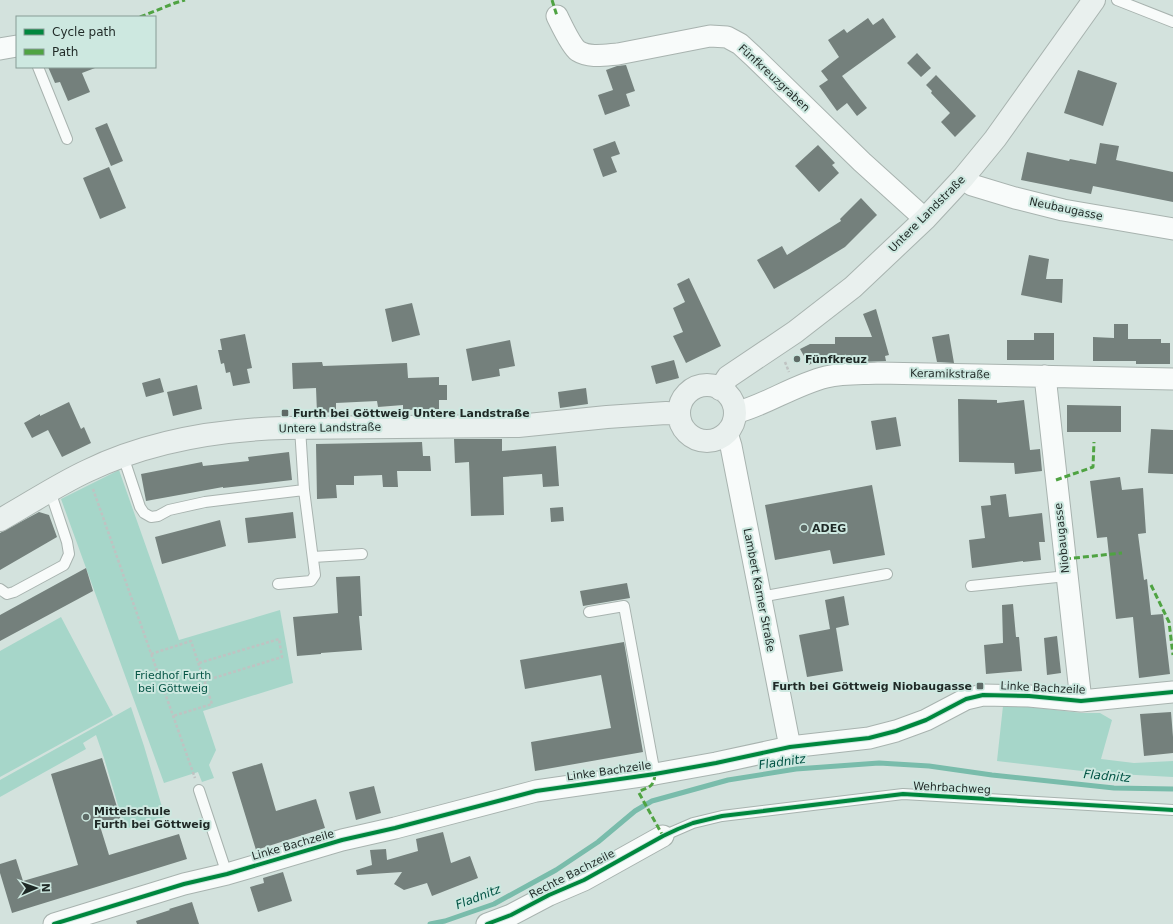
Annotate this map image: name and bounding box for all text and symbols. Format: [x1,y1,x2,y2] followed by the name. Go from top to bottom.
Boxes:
[16,16,156,68] legend
[52,25,116,39] text: Cycle path
[736,42,812,114] street label: Fünfkreuzgraben
[52,45,78,59] text: Path
[886,173,968,255] street label: Untere Landstraße
[1028,195,1104,223] street label: Neubaugasse
[805,353,867,366] place label: Fünfkreuz
[792,354,802,364] marker: Fünfkreuz
[910,367,990,381] street label: Keramikstraße
[293,407,530,420] place label: Furth bei Göttweig Untere Landstraße
[280,408,290,418] marker: Furth bei Göttweig Untere Landstraße
[279,421,382,435] street label: Untere Landstraße
[1052,502,1072,574] street label: Niobaugasse
[812,522,846,535] place label: ADEG
[799,523,809,533] marker: ADEG
[741,527,777,653] street label: Lambert Karner Straße
[135,669,211,695] park label: Friedhof Furth bei Göttweig
[1000,679,1086,697] street label: Linke Bachzeile
[772,680,972,693] place label: Furth bei Göttweig Niobaugasse
[975,681,985,691] marker: Furth bei Göttweig Niobaugasse
[758,752,807,772] water label: Fladnitz
[566,759,652,783] street label: Linke Bachzeile
[1083,767,1132,785] water label: Fladnitz
[913,779,991,797] street label: Wehrbachweg
[94,805,210,831] place label: Mittelschule Furth bei Göttweig
[81,812,91,822] marker: Mittelschule Furth bei Göttweig
[250,827,336,863] street label: Linke Bachzeile
[527,847,617,901] street label: Rechte Bachzeile
[16,868,56,908] north arrow
[453,882,503,912] water label: Fladnitz
[39,883,52,893] text: N

